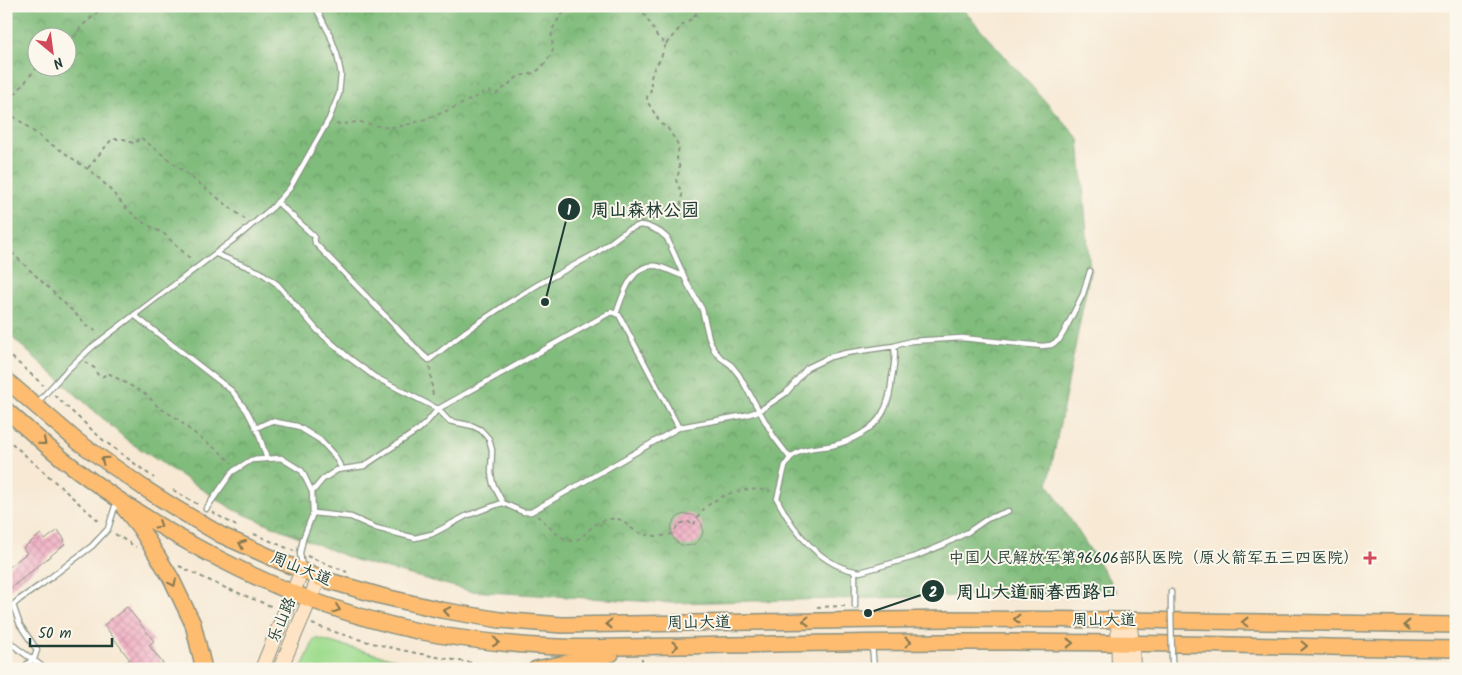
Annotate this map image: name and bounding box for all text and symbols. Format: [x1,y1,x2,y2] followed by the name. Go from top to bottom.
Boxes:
[28,28,78,78] north arrow
[48,51,67,74] text: N
[556,193,709,226] callout: 周山森林公园
[591,197,699,226] text: 周山森林公园
[567,199,572,223] text: 1
[38,436,47,445] one-way arrow
[100,457,109,466] one-way arrow
[153,519,162,529] one-way arrow
[238,540,247,551] one-way arrow
[267,545,335,593] street label: 周山大道
[949,546,1359,571] place label: 中国人民解放军第96606部队医院（原火箭军五三四医院）
[1363,551,1377,565] marker: 中国人民解放军第96606部队医院（原火箭军五三四医院）
[921,575,1128,608] callout: 周山大道丽春西路口
[167,578,177,587] one-way arrow
[956,579,1118,608] text: 周山大道丽春西路口
[929,581,938,605] text: 2
[261,593,303,647] street label: 乐山路
[332,603,341,613] one-way arrow
[443,606,451,616] one-way arrow
[1072,608,1136,633] street label: 周山大道
[667,610,731,636] street label: 周山大道
[1013,614,1020,624] one-way arrow
[30,615,112,647] scale bar
[802,616,810,626] one-way arrow
[1240,617,1248,627] one-way arrow
[604,619,612,629] one-way arrow
[1403,620,1410,630] one-way arrow
[38,622,72,646] text: 50 m
[492,636,500,647] one-way arrow
[904,637,912,648] one-way arrow
[1067,637,1075,648] one-way arrow
[672,641,680,651] one-way arrow
[1300,641,1308,651] one-way arrow

